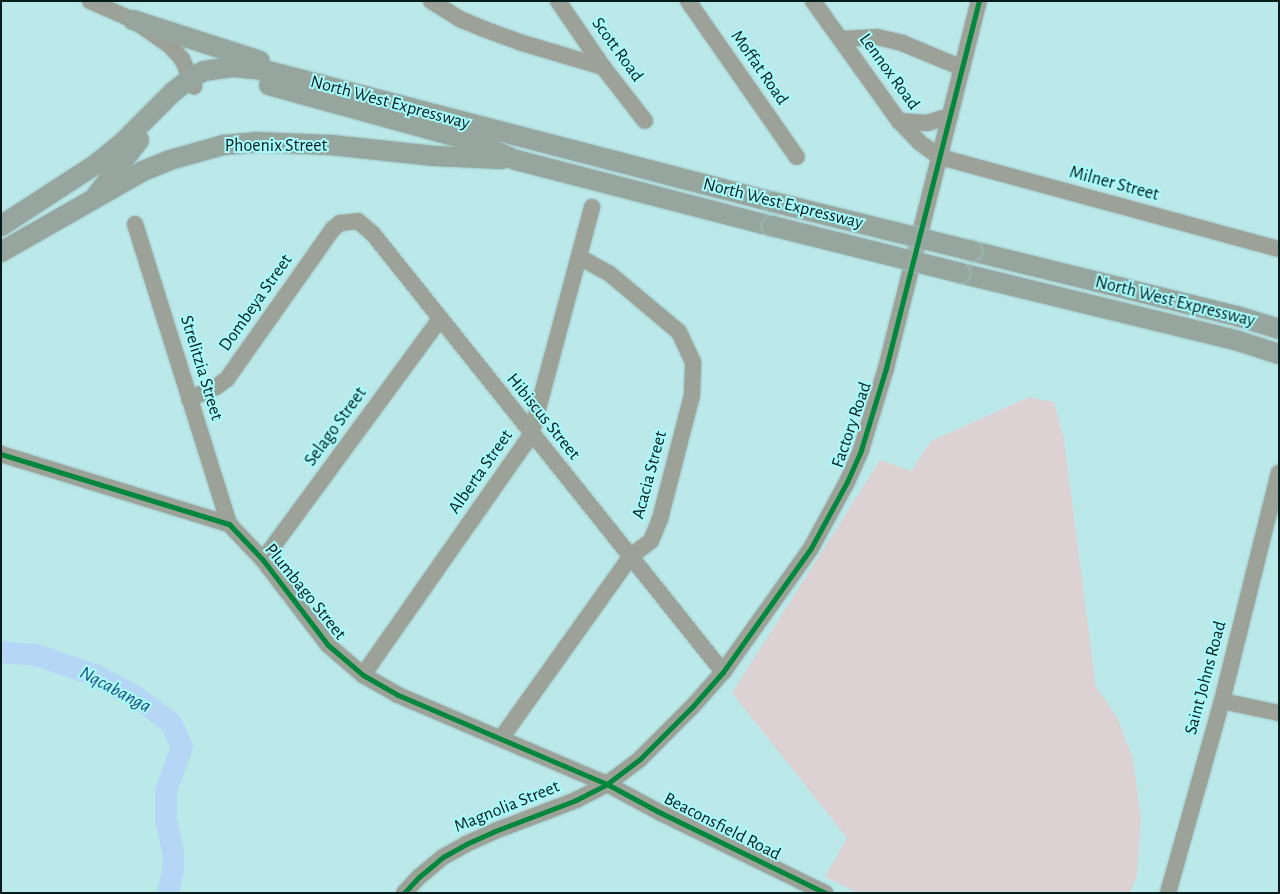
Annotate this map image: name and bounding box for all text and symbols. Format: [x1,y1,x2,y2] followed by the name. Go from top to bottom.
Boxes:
[586,14,648,86] street label: Scott Road
[726,27,792,109] street label: Moffat Road
[854,30,924,114] street label: Lennox Road
[308,71,472,135] street label: North West Expressway
[225,135,327,157] street label: Phoenix Street
[1067,162,1161,206] street label: Milner Street
[701,174,865,234] street label: North West Expressway
[215,250,297,356] street label: Dombeya Street
[1093,272,1257,332] street label: North West Expressway
[175,313,227,423] street label: Strelitzia Street
[502,369,584,465] street label: Hibiscus Street
[827,379,877,471] street label: Factory Road
[300,383,372,471] street label: Selago Street
[444,426,518,518] street label: Alberta Street
[628,429,672,521] street label: Acacia Street
[260,539,350,645] street label: Plumbago Street
[1180,619,1232,737] street label: Saint Johns Road
[75,662,155,718] water label: Nqcabanga
[451,776,563,838] street label: Magnolia Street
[660,788,784,866] street label: Beaconsfield Road

